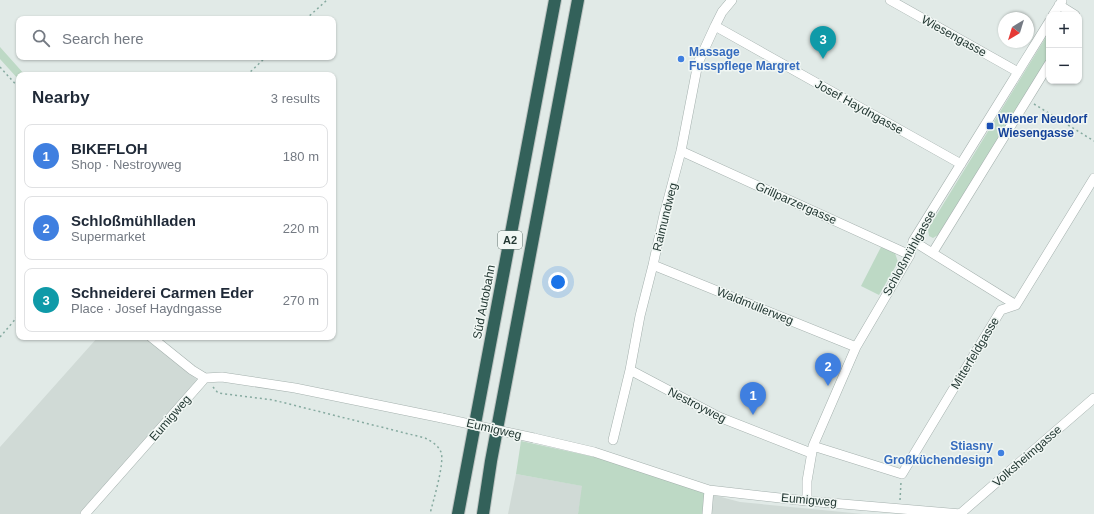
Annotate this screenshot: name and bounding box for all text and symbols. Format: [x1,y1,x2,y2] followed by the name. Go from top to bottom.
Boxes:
[919,12,989,60] street label: Wiesengasse
[998,12,1034,48] north arrow
[1046,12,1082,84] map controls
[1046,12,1082,48] button: +
[16,16,336,60] search box
[810,26,836,59] pin: 3
[30,27,52,49] icon: search
[62,30,144,47] text: Search here
[689,45,800,73] place label: Massage Fusspflege Margret
[1046,48,1082,84] button: −
[676,54,686,64] marker: Massage Fusspflege Margret
[812,77,906,137] street label: Josef Haydngasse
[32,88,90,107] text: Nearby
[271,91,320,106] text: 3 results
[998,112,1088,140] place label: Wiener Neudorf Wiesengasse
[985,121,995,131] marker: Wiener Neudorf Wiesengasse
[71,140,148,157] text: BIKEFLOH
[42,149,50,164] text: 1
[283,149,319,164] text: 180 m
[71,157,182,172] text: Shop · Nestroyweg
[753,179,839,227] street label: Grillparzergasse
[650,181,680,253] street label: Raimundweg
[880,208,938,298] street label: Schloßmühlgasse
[71,212,196,229] text: Schloßmühlladen
[42,221,50,236] text: 2
[283,221,319,236] text: 220 m
[71,229,145,244] text: Supermarket
[498,231,522,249] road number: A2
[470,264,498,340] street label: Süd Autobahn
[548,272,568,292] your location
[71,284,254,301] text: Schneiderei Carmen Eder
[715,284,795,328] street label: Waldmüllerweg
[42,293,50,308] text: 3
[283,293,319,308] text: 270 m
[71,301,222,316] text: Place · Josef Haydngasse
[948,314,1002,391] street label: Mitterfeldgasse
[815,353,841,386] pin: 2
[740,382,766,415] pin: 1
[666,384,728,426] street label: Nestroyweg
[146,392,194,444] street label: Eumigweg
[465,416,523,442] street label: Eumigweg
[990,422,1065,490] street label: Volksheimgasse
[884,439,993,467] place label: Stiasny Großküchendesign
[996,448,1006,458] marker: Stiasny Großküchendesign
[780,491,838,509] street label: Eumigweg

